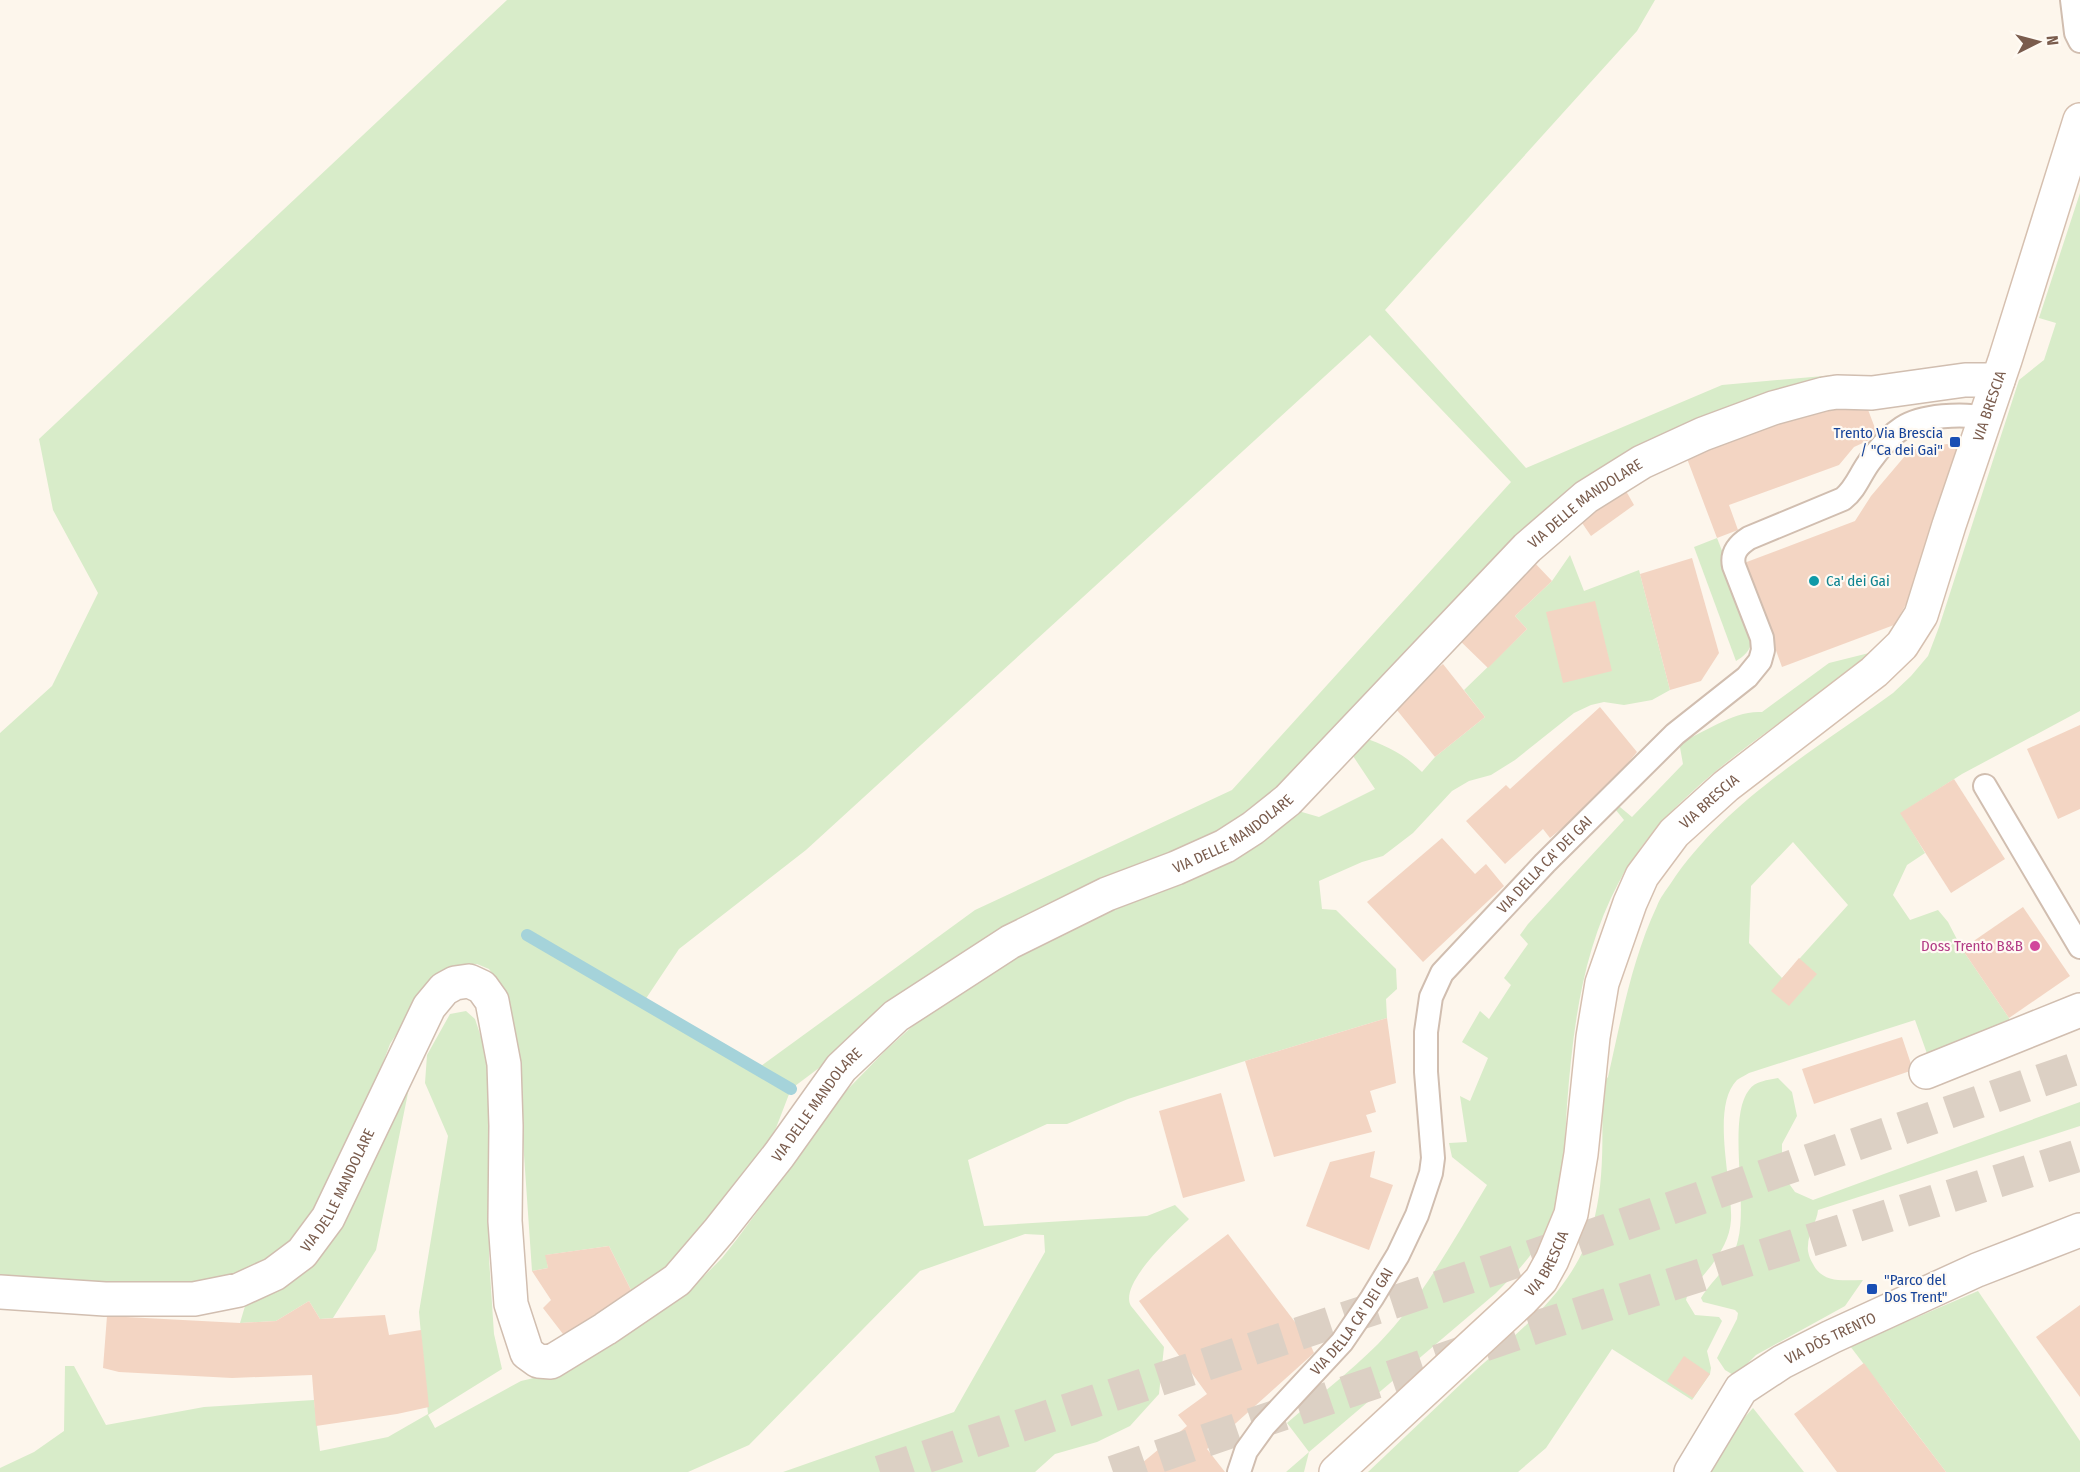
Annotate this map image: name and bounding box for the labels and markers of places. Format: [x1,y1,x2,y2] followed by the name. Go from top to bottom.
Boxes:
[1834,424,1943,459] place label: Trento Via Brescia / "Ca dei Gai"
[1948,435,1962,449] marker: Trento Via Brescia / "Ca dei Gai"
[1826,572,1890,590] place label: Ca' dei Gai
[1807,574,1821,588] marker: Ca' dei Gai
[1921,937,2023,955] place label: Doss Trento B&B
[2028,939,2042,953] marker: Doss Trento B&B
[1884,1271,1948,1306] place label: "Parco del Dos Trent"
[1865,1282,1879,1296] marker: "Parco del Dos Trent"

